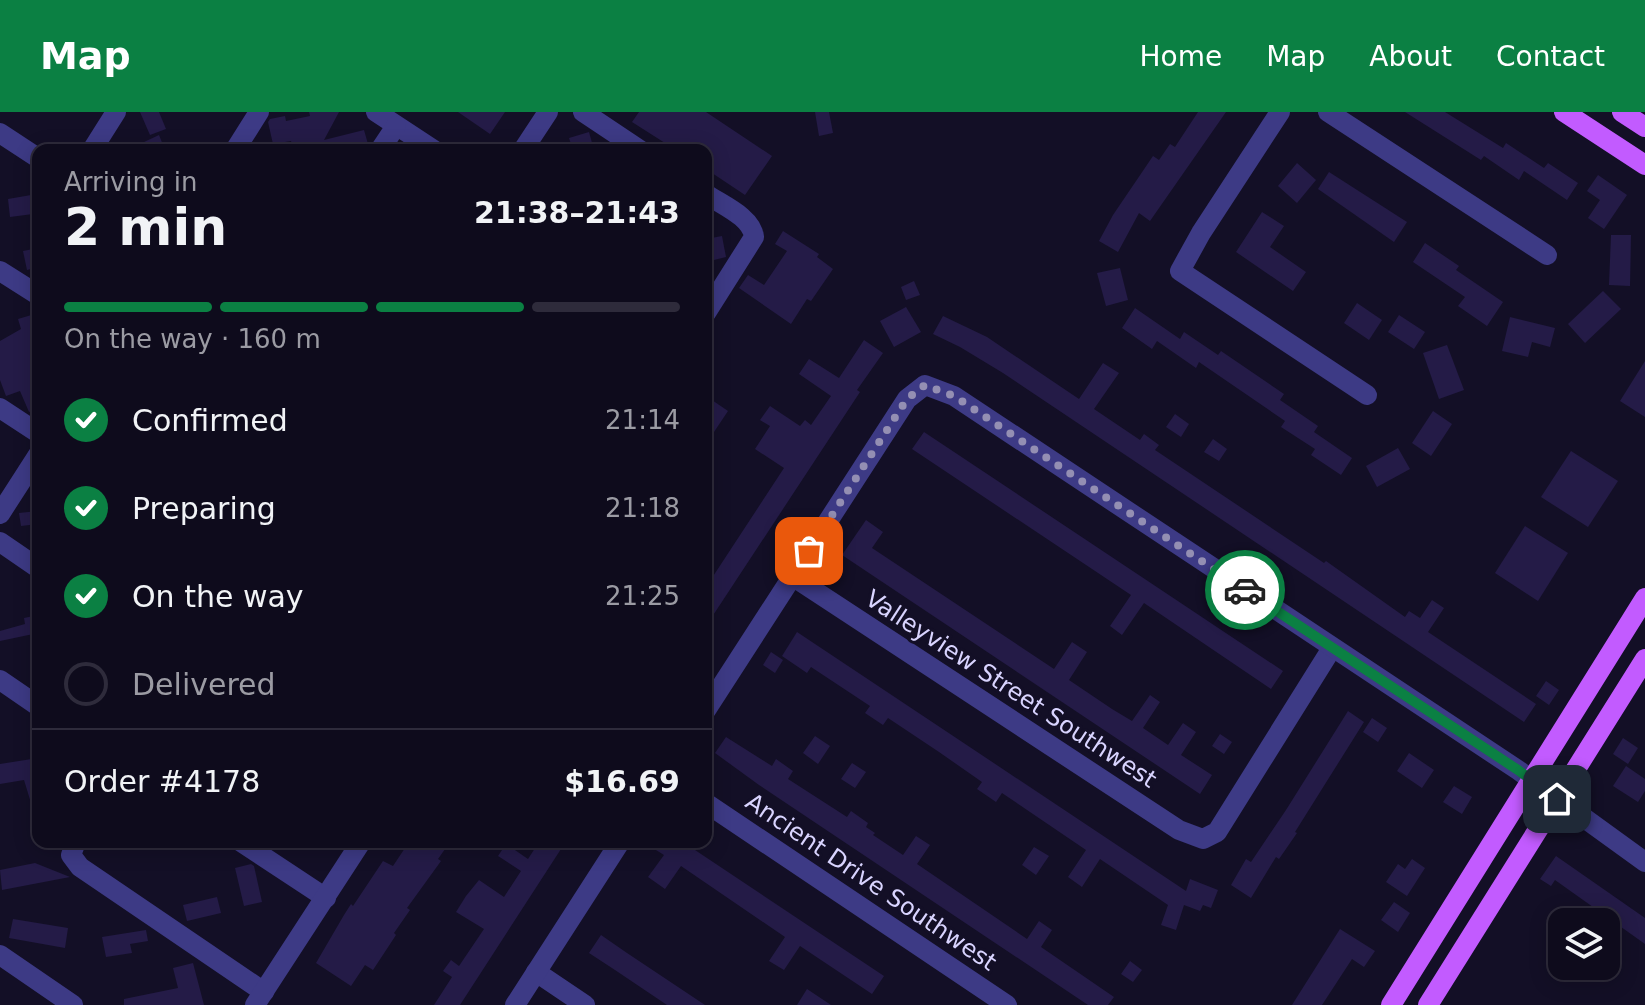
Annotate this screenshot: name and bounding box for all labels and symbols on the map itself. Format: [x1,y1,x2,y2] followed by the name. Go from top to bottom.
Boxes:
[775,517,843,585] pin
[1205,550,1285,630] courier
[860,584,1162,794] street label: Valleyview Street Southwest
[1523,765,1591,833] pin
[740,788,1002,976] street label: Ancient Drive Southwest

